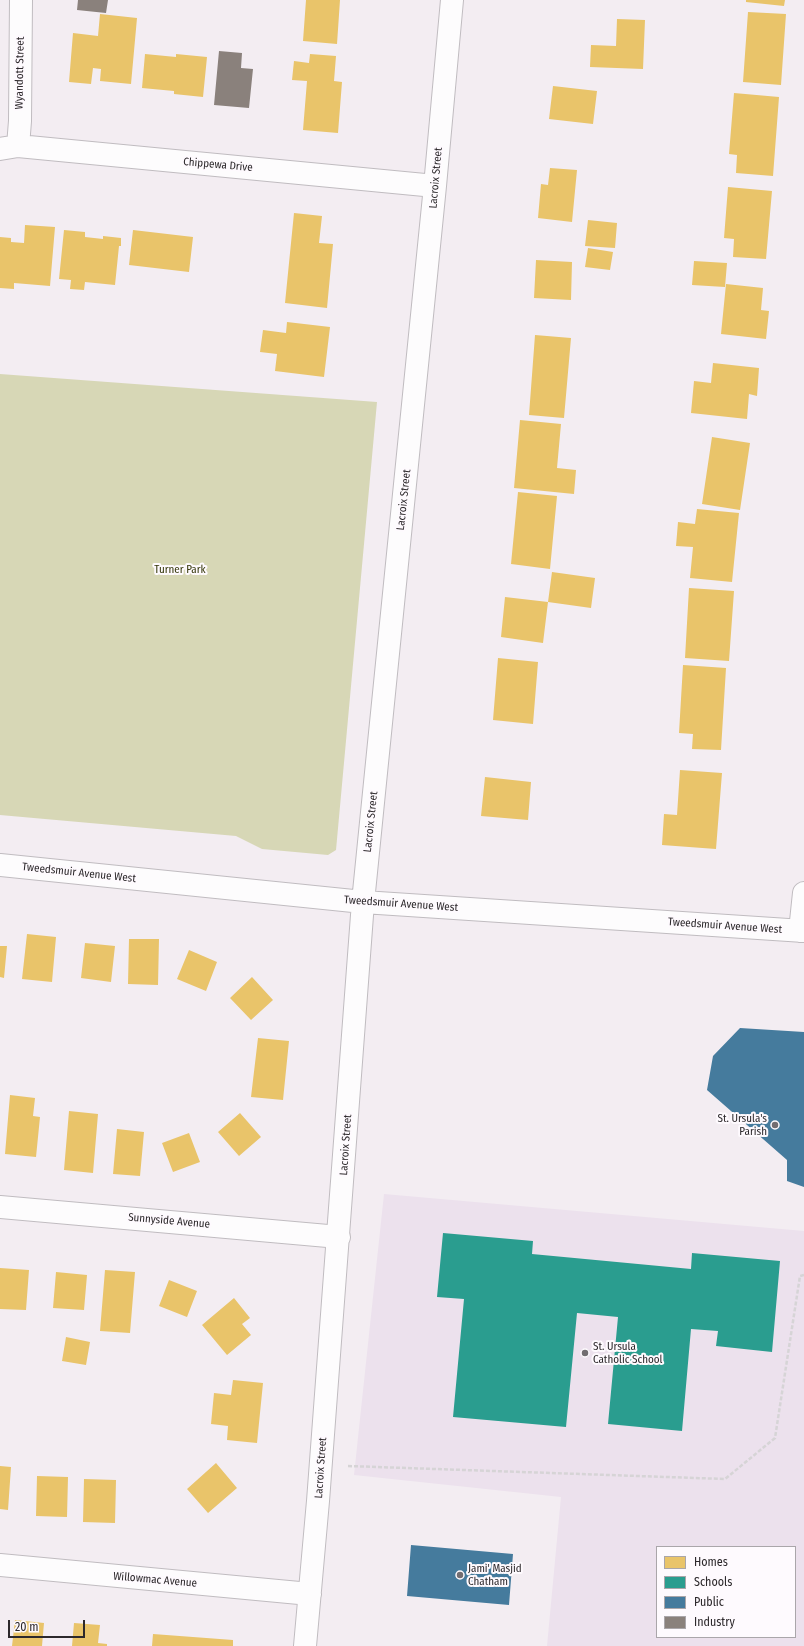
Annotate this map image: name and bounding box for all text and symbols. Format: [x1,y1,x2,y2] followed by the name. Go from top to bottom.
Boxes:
[13,37,27,109] street label: Wyandott Street
[427,147,445,209] street label: Lacroix Street
[183,155,253,175] street label: Chippewa Drive
[394,469,414,531] street label: Lacroix Street
[154,563,206,577] park label: Turner Park
[361,791,381,853] street label: Lacroix Street
[21,860,137,886] street label: Tweedsmuir Avenue West
[344,893,458,915] street label: Tweedsmuir Avenue West
[668,915,782,937] street label: Tweedsmuir Avenue West
[717,1112,767,1138] place label: St. Ursula's Parish
[337,1114,355,1176] street label: Lacroix Street
[770,1120,780,1130] marker: St. Ursula's Parish
[128,1211,210,1231] street label: Sunnyside Avenue
[593,1340,662,1366] place label: St. Ursula Catholic School
[580,1348,590,1358] marker: St. Ursula Catholic School
[312,1437,330,1499] street label: Lacroix Street
[656,1546,796,1638] legend
[694,1555,728,1569] text: Homes
[468,1562,522,1588] place label: Jami' Masjid Chatham
[113,1570,197,1590] street label: Willowmac Avenue
[455,1570,465,1580] marker: Jami' Masjid Chatham
[694,1575,732,1589] text: Schools
[694,1595,724,1609] text: Public
[10,1612,87,1638] scale bar
[694,1615,735,1629] text: Industry
[15,1620,39,1634] text: 20 m

